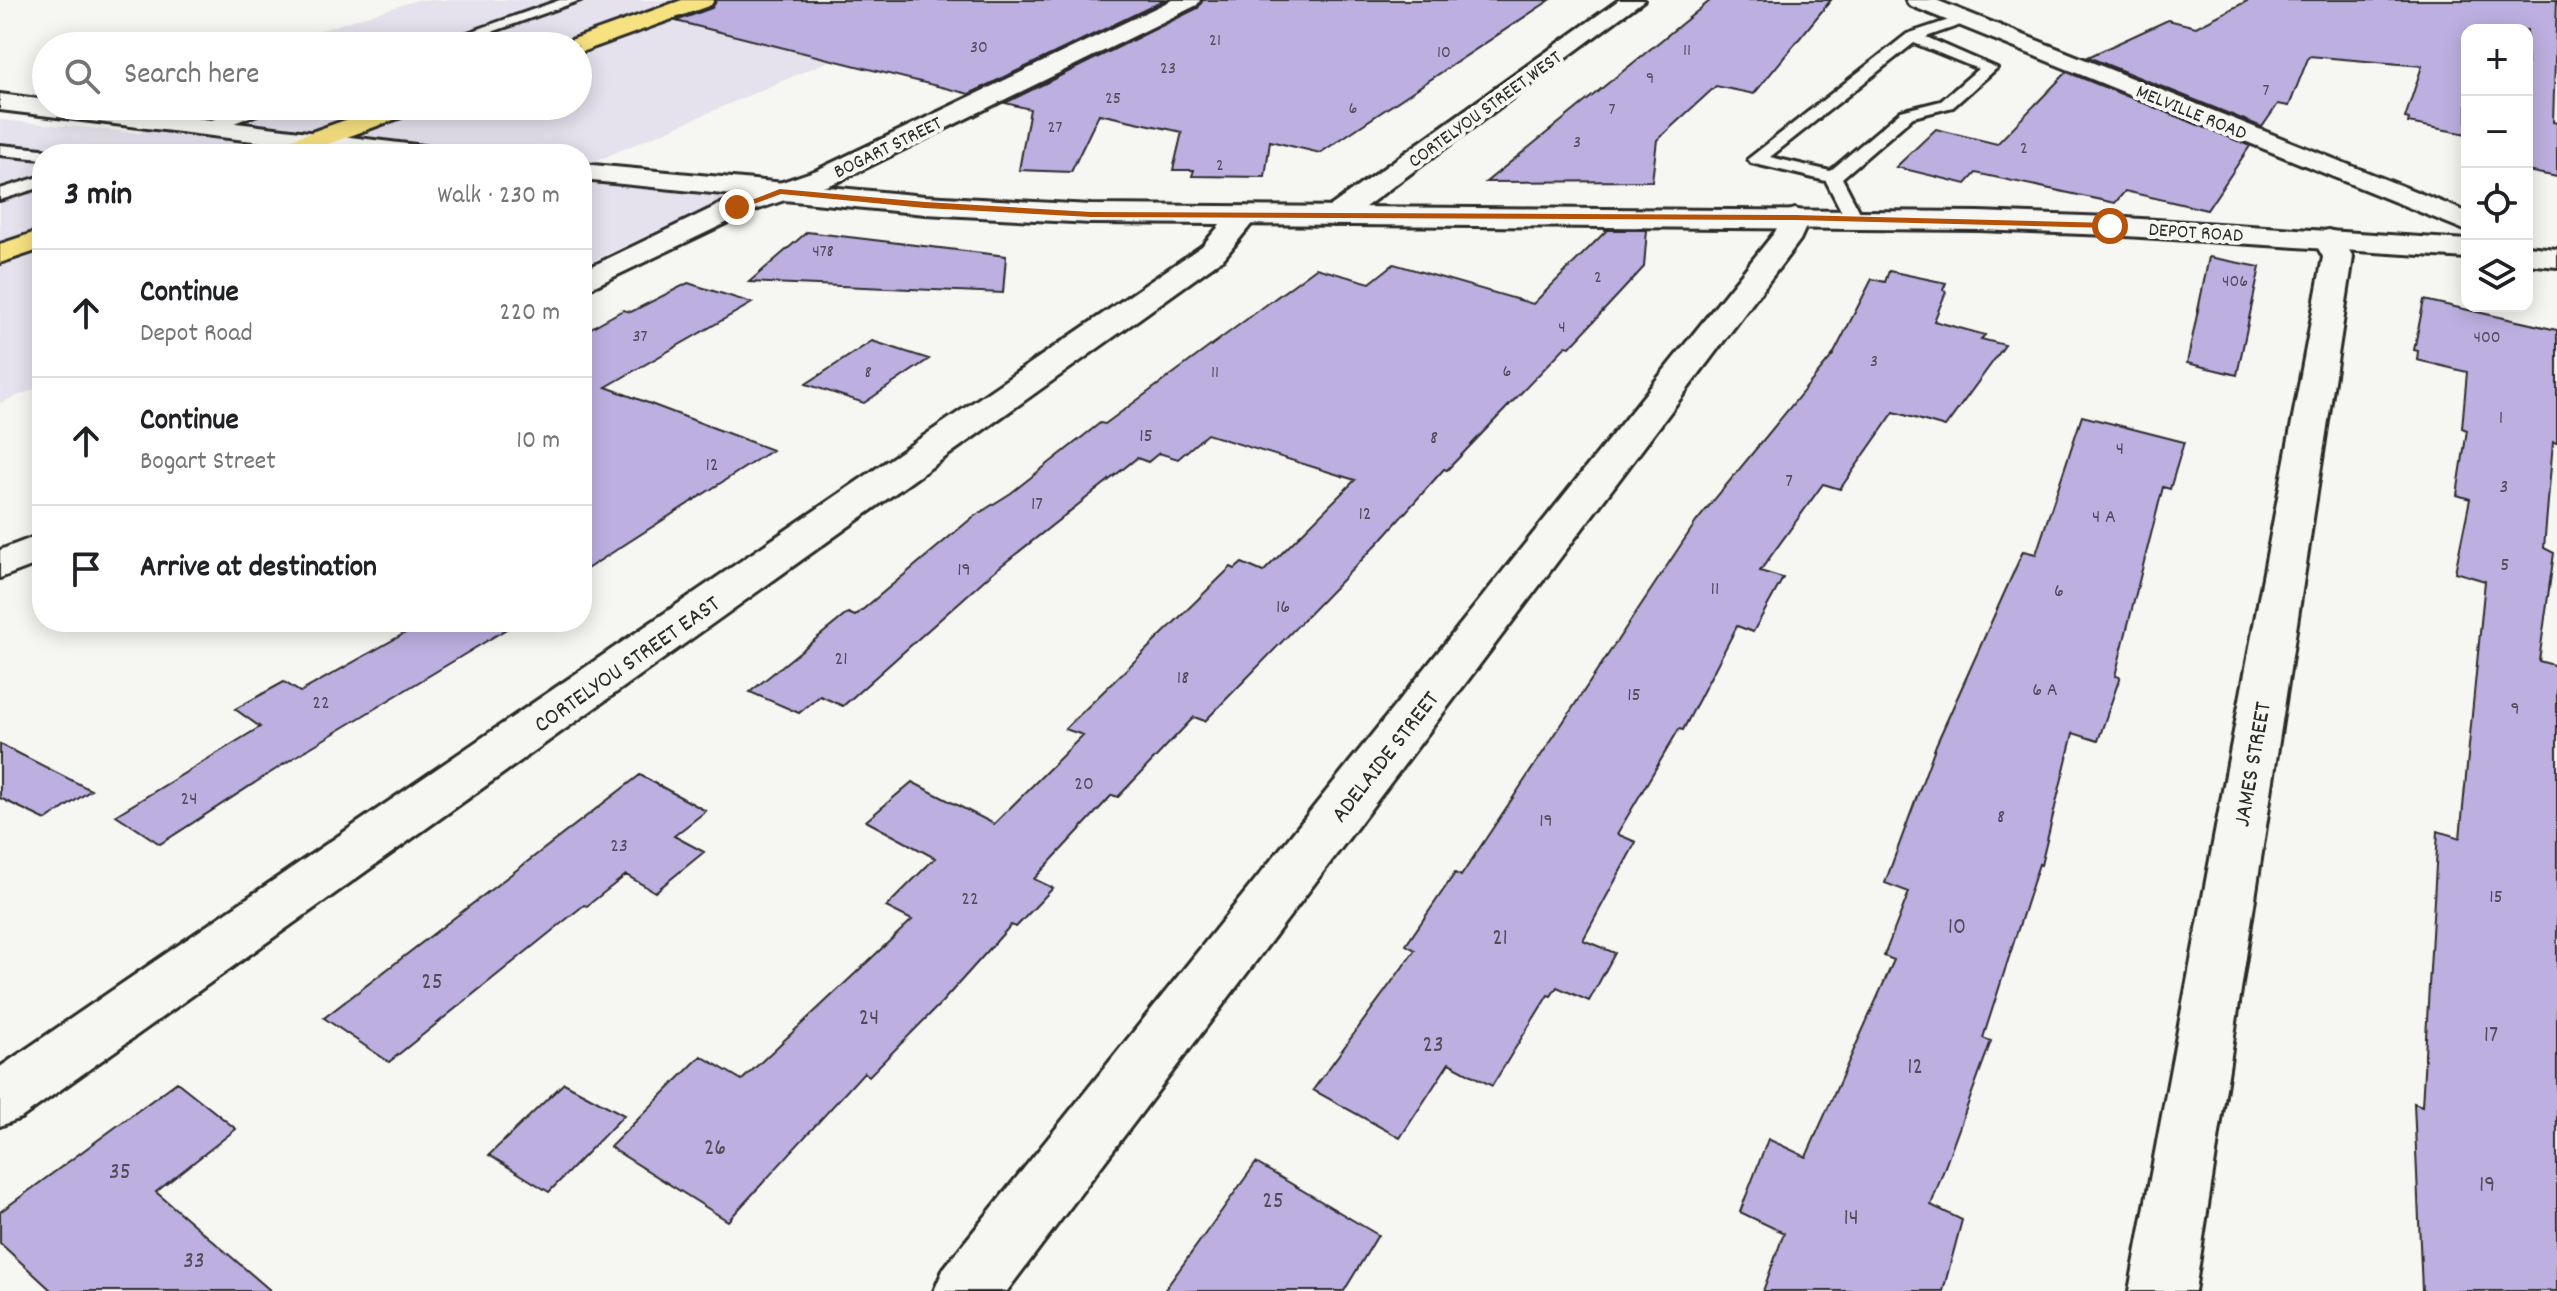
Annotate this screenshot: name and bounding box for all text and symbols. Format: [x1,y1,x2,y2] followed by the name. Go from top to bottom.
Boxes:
[2461,24,2533,312] map controls
[2461,24,2533,96] button: +
[1209,29,1221,54] house number: 21
[32,32,592,120] search box
[970,36,988,61] house number: 30
[1683,39,1691,64] house number: 11
[1437,41,1451,66] house number: 10
[1403,45,1568,176] street label: CORTELYOU STREET WEST
[60,54,104,98] icon: search
[124,55,260,98] text: Search here
[1160,57,1176,82] house number: 23
[1646,67,1654,92] house number: 9
[2131,79,2250,149] street label: MELVILLE ROAD
[2263,79,2270,104] house number: 7
[1105,87,1121,112] house number: 25
[2461,96,2533,168] button: −
[1349,97,1357,122] house number: 6
[1609,98,1616,123] house number: 7
[830,110,947,187] street label: BOGART STREET
[1048,116,1062,141] house number: 27
[1573,131,1581,156] house number: 3
[2020,137,2028,162] house number: 2
[1216,154,1224,179] house number: 2
[2461,168,2533,240] button: locate
[64,172,132,221] text: 3 min
[437,178,560,215] text: Walk · 230 m
[719,189,755,225] route end
[2092,208,2128,244] route start
[2147,217,2244,251] street label: DEPOT ROAD
[812,240,834,265] house number: 478
[2461,240,2533,312] button: layers
[1594,266,1602,291] house number: 2
[2222,270,2248,295] house number: 406
[140,273,239,316] text: Continue
[64,291,108,335] icon: ahead
[499,295,560,332] text: 220 m
[140,316,253,353] text: Depot Road
[1558,316,1566,341] house number: 4
[633,325,648,350] house number: 37
[2473,326,2501,351] house number: 400
[1870,350,1878,375] house number: 3
[1503,360,1511,385] house number: 6
[864,361,872,386] house number: 8
[1211,361,1219,386] house number: 11
[140,401,239,444] text: Continue
[2499,405,2503,433] house number: 1
[64,419,108,463] icon: ahead
[516,423,560,460] text: 10 m
[1139,423,1153,451] house number: 15
[1430,425,1438,453] house number: 8
[2116,436,2124,464] house number: 4
[140,444,276,481] text: Bogart Street
[705,452,719,480] house number: 12
[1785,468,1793,496] house number: 7
[2500,474,2508,502] house number: 3
[1031,491,1043,519] house number: 17
[1358,501,1372,529] house number: 12
[2092,504,2116,532] house number: 4 A
[64,547,108,591] icon: arrive
[140,548,377,591] text: Arrive at destination
[2500,552,2510,580] house number: 5
[957,557,971,585] house number: 19
[1711,576,1719,604] house number: 11
[2054,578,2064,606] house number: 6
[528,588,728,743] street label: CORTELYOU STREET EAST
[1276,594,1290,622] house number: 16
[834,646,848,674] house number: 21
[1177,665,1189,693] house number: 18
[2032,677,2058,705] house number: 6 A
[1627,682,1641,710] house number: 15
[1324,685,1449,831] street label: ADELAIDE STREET
[312,690,330,718] house number: 22
[2510,696,2520,724] house number: 9
[2226,699,2282,830] street label: JAMES STREET
[1074,771,1094,799] house number: 20
[180,786,198,814] house number: 24
[1997,804,2005,832] house number: 8
[1539,808,1553,836] house number: 19
[610,833,628,861] house number: 23
[2489,884,2503,912] house number: 15
[961,886,979,914] house number: 22
[1948,911,1966,945] house number: 10
[1492,922,1508,956] house number: 21
[421,966,443,1000] house number: 25
[859,1002,879,1036] house number: 24
[2484,1019,2498,1053] house number: 17
[1422,1029,1444,1063] house number: 23
[1907,1051,1923,1085] house number: 12
[704,1132,726,1166] house number: 26
[109,1156,131,1190] house number: 35
[2479,1169,2495,1203] house number: 19
[1262,1185,1284,1219] house number: 25
[1843,1202,1859,1236] house number: 14
[183,1245,205,1279] house number: 33

